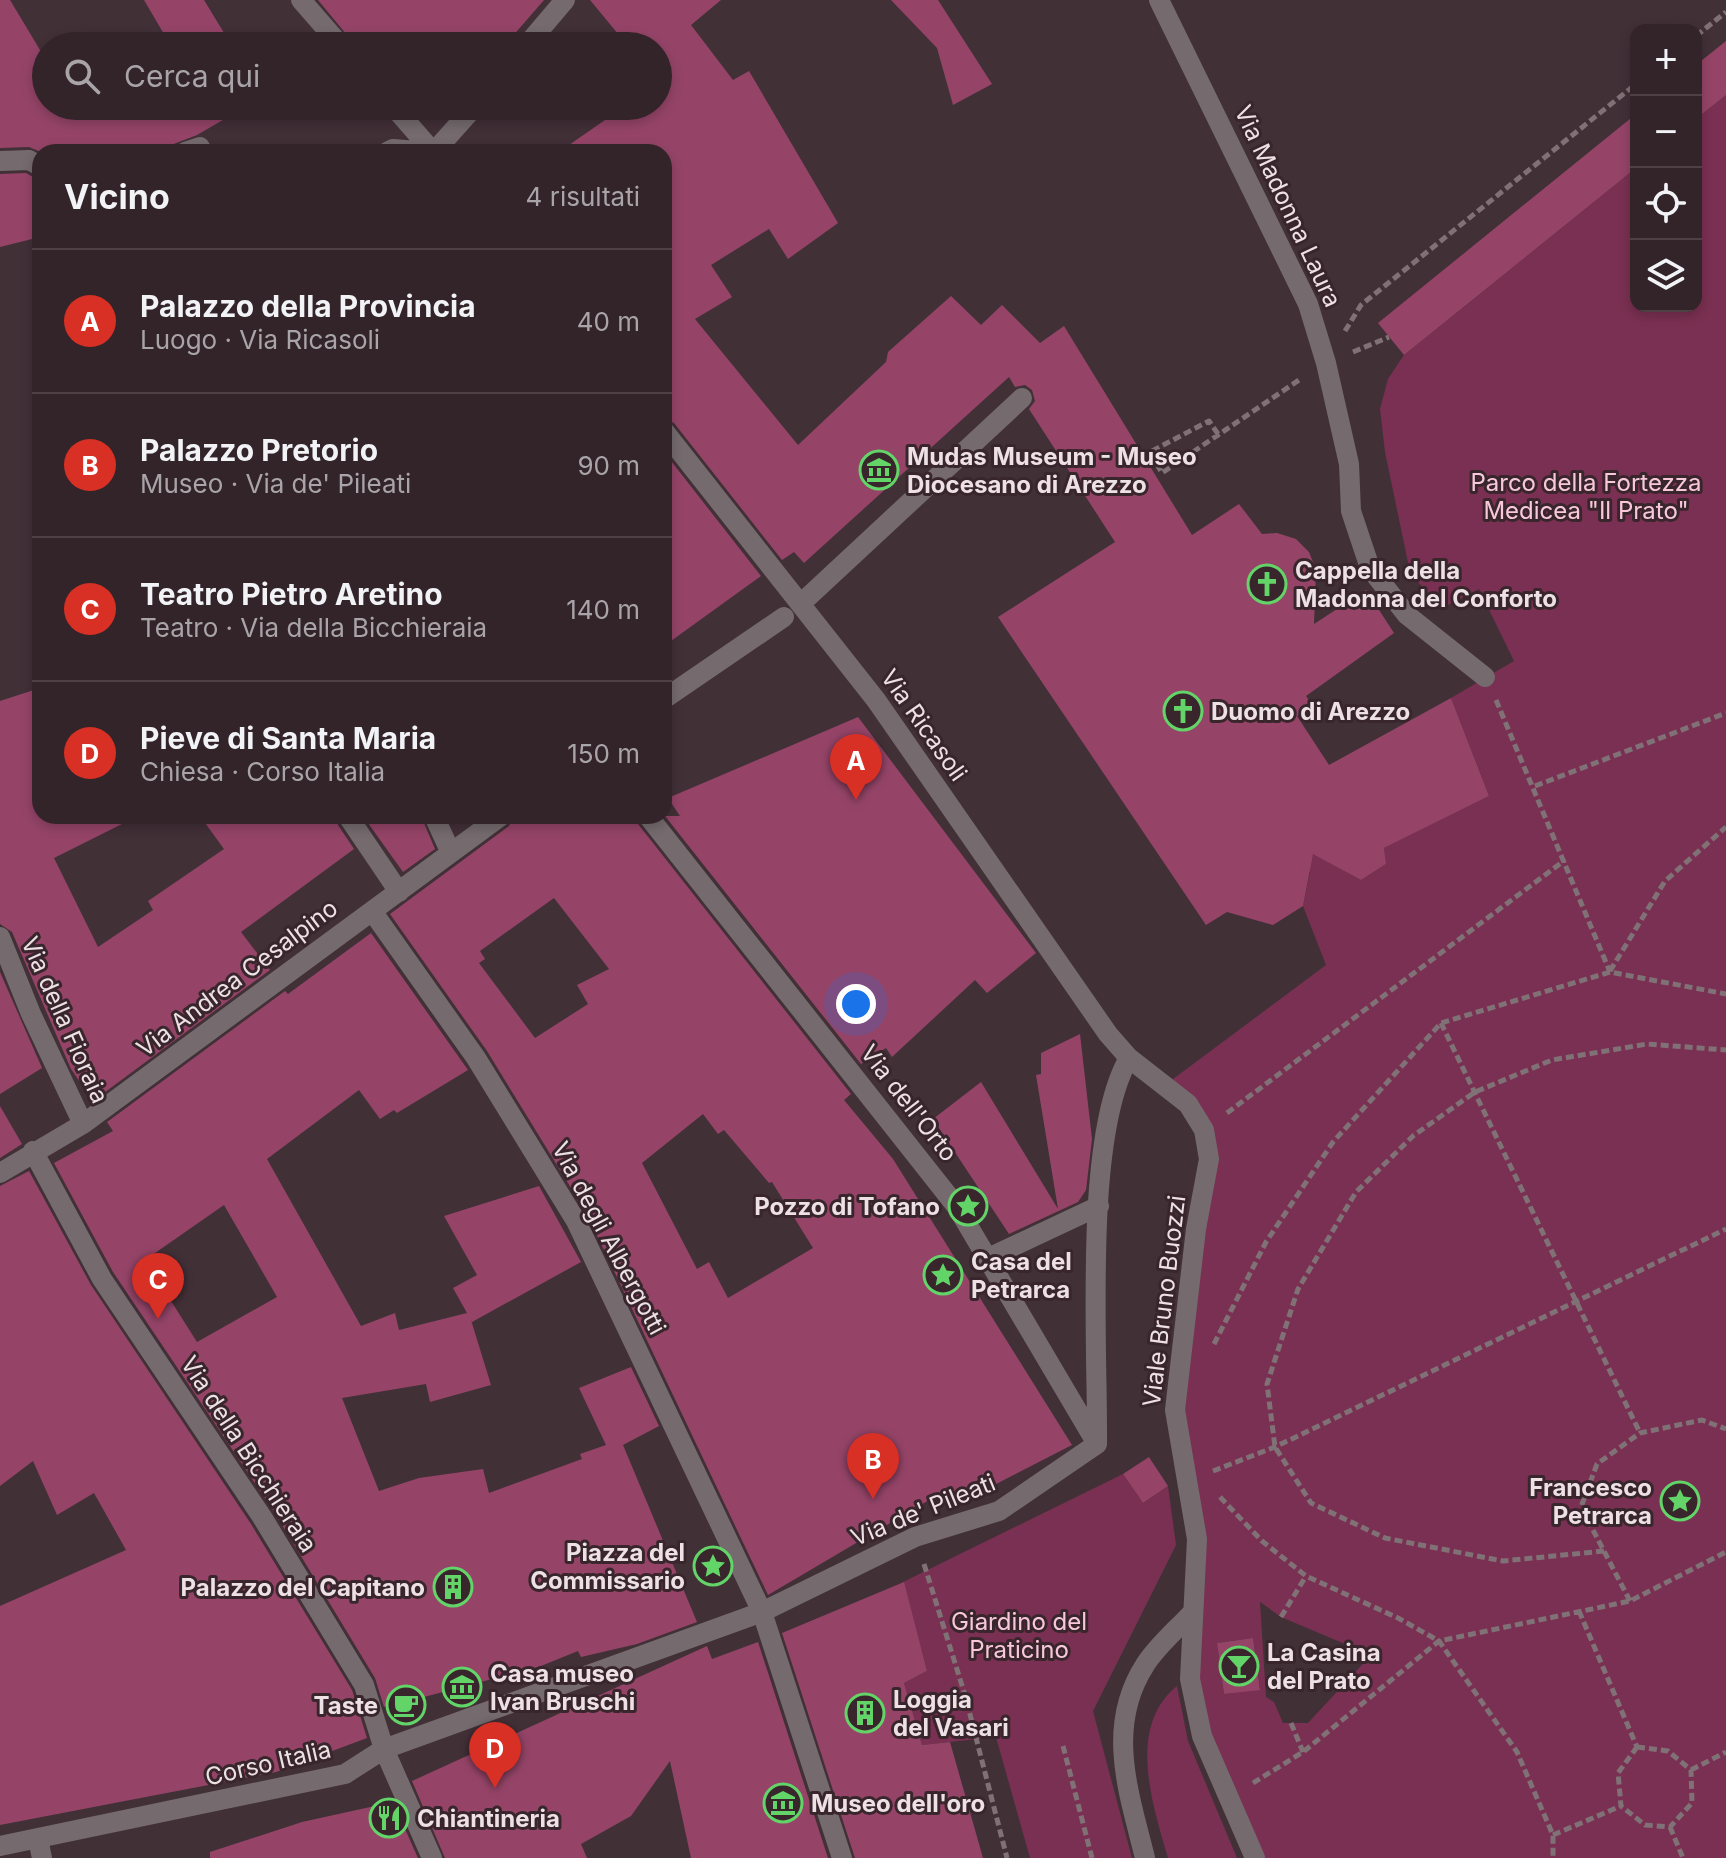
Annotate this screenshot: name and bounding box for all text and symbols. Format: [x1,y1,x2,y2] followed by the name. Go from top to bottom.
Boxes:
[1630,24,1702,312] map controls
[1630,24,1702,96] button: +
[32,32,672,120] search box
[60,54,104,98] icon: search
[124,58,260,94] text: Cerca qui
[1630,96,1702,168] button: −
[1229,101,1347,311] street label: Via Madonna Laura
[1630,168,1702,240] button: locate
[64,176,170,217] text: Vicino
[526,181,640,212] text: 4 risultati
[1630,240,1702,312] button: layers
[140,288,476,324] text: Palazzo della Provincia
[80,306,100,337] text: A
[577,306,640,337] text: 40 m
[140,324,380,355] text: Luogo · Via Ricasoli
[140,432,378,468] text: Palazzo Pretorio
[907,442,1197,499] place label: Mudas Museum - Museo Diocesano di Arezzo
[858,449,900,491] museum icon: Mudas Museum - Museo Diocesano di Arezzo
[81,450,99,481] text: B
[577,450,640,481] text: 90 m
[140,468,411,499] text: Museo · Via de' Pileati
[1470,468,1702,525] park label: Parco della Fortezza Medicea "Il Prato"
[1295,556,1557,613] place label: Cappella della Madonna del Conforto
[1246,563,1288,605] church icon: Cappella della Madonna del Conforto
[140,576,443,612] text: Teatro Pietro Aretino
[80,594,100,625] text: C
[566,594,640,625] text: 140 m
[140,612,487,643] text: Teatro · Via della Bicchieraia
[875,663,973,787] street label: Via Ricasoli
[1162,690,1204,732] church icon: Duomo di Arezzo
[1211,697,1410,726] place label: Duomo di Arezzo
[140,720,436,756] text: Pieve di Santa Maria
[830,734,882,800] pin: A
[81,738,99,769] text: D
[567,738,640,769] text: 150 m
[140,756,385,787] text: Chiesa · Corso Italia
[131,893,343,1063] street label: Via Andrea Cesalpino
[15,932,115,1108] street label: Via della Fioraia
[836,984,876,1024] your location
[855,1039,963,1167] street label: Via dell'Orto
[546,1137,672,1339] street label: Via degli Albergotti
[947,1185,989,1227] place icon: Pozzo di Tofano
[754,1192,940,1221] place label: Pozzo di Tofano
[1137,1194,1191,1408] street label: Viale Bruno Buozzi
[971,1247,1072,1304] place label: Casa del Petrarca
[132,1253,184,1319] pin: C
[922,1254,964,1296] place icon: Casa del Petrarca
[175,1351,323,1557] street label: Via della Bicchieraia
[847,1433,899,1499] pin: B
[847,1468,999,1552] street label: Via de' Pileati
[1529,1473,1652,1530] place label: Francesco Petrarca
[1659,1480,1701,1522] place icon: Francesco Petrarca
[530,1538,685,1595] place label: Piazza del Commissario
[692,1545,734,1587] place icon: Piazza del Commissario
[432,1566,474,1608] building icon: Palazzo del Capitano
[181,1573,425,1602] place label: Palazzo del Capitano
[951,1607,1087,1664] park label: Giardino del Praticino
[1267,1638,1381,1695] place label: La Casina del Prato
[1218,1645,1260,1687] bar icon: La Casina del Prato
[490,1659,635,1716] place label: Casa museo Ivan Bruschi
[441,1666,483,1708] museum icon: Casa museo Ivan Bruschi
[385,1684,427,1726] cafe icon: Taste
[893,1685,1009,1742] place label: Loggia del Vasari
[314,1691,378,1720] place label: Taste
[844,1692,886,1734] building icon: Loggia del Vasari
[469,1722,521,1788] pin: D
[202,1734,334,1792] street label: Corso Italia
[762,1782,804,1824] museum icon: Museo dell'oro
[811,1789,985,1818] place label: Museo dell'oro
[368,1797,410,1839] restaurant icon: Chiantineria
[417,1804,560,1833] place label: Chiantineria

